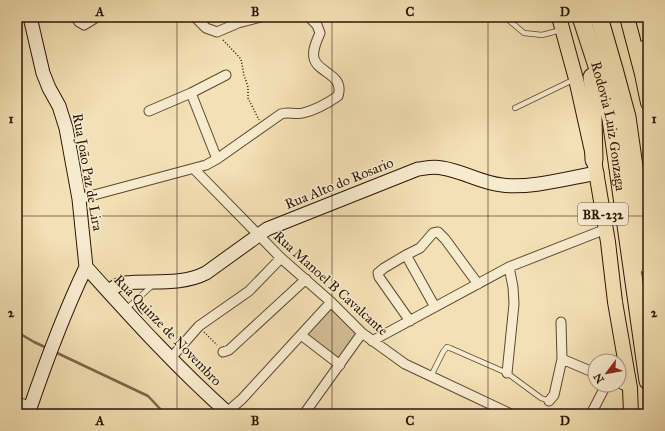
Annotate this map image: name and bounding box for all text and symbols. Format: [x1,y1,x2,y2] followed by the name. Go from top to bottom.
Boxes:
[95,4,105,20] text: A
[251,4,260,20] text: B
[406,4,415,20] text: C
[560,4,570,20] text: D
[587,60,629,192] street label: Rodovia Luiz Gonzaga
[8,111,14,127] text: 1
[651,111,657,127] text: 1
[68,112,106,232] street label: Rua João Paz de Lira
[282,154,396,213] street label: Rua Alto do Rosario
[578,203,628,225] road number: BR-232
[270,228,391,339] street label: Rua Manoel B Cavalcante
[110,271,225,389] street label: Rua Quinze de Novembro
[8,305,15,321] text: 2
[651,305,658,321] text: 2
[587,353,627,393] north arrow
[591,370,607,385] text: N
[95,413,105,429] text: A
[251,413,260,429] text: B
[406,413,415,429] text: C
[560,413,570,429] text: D

